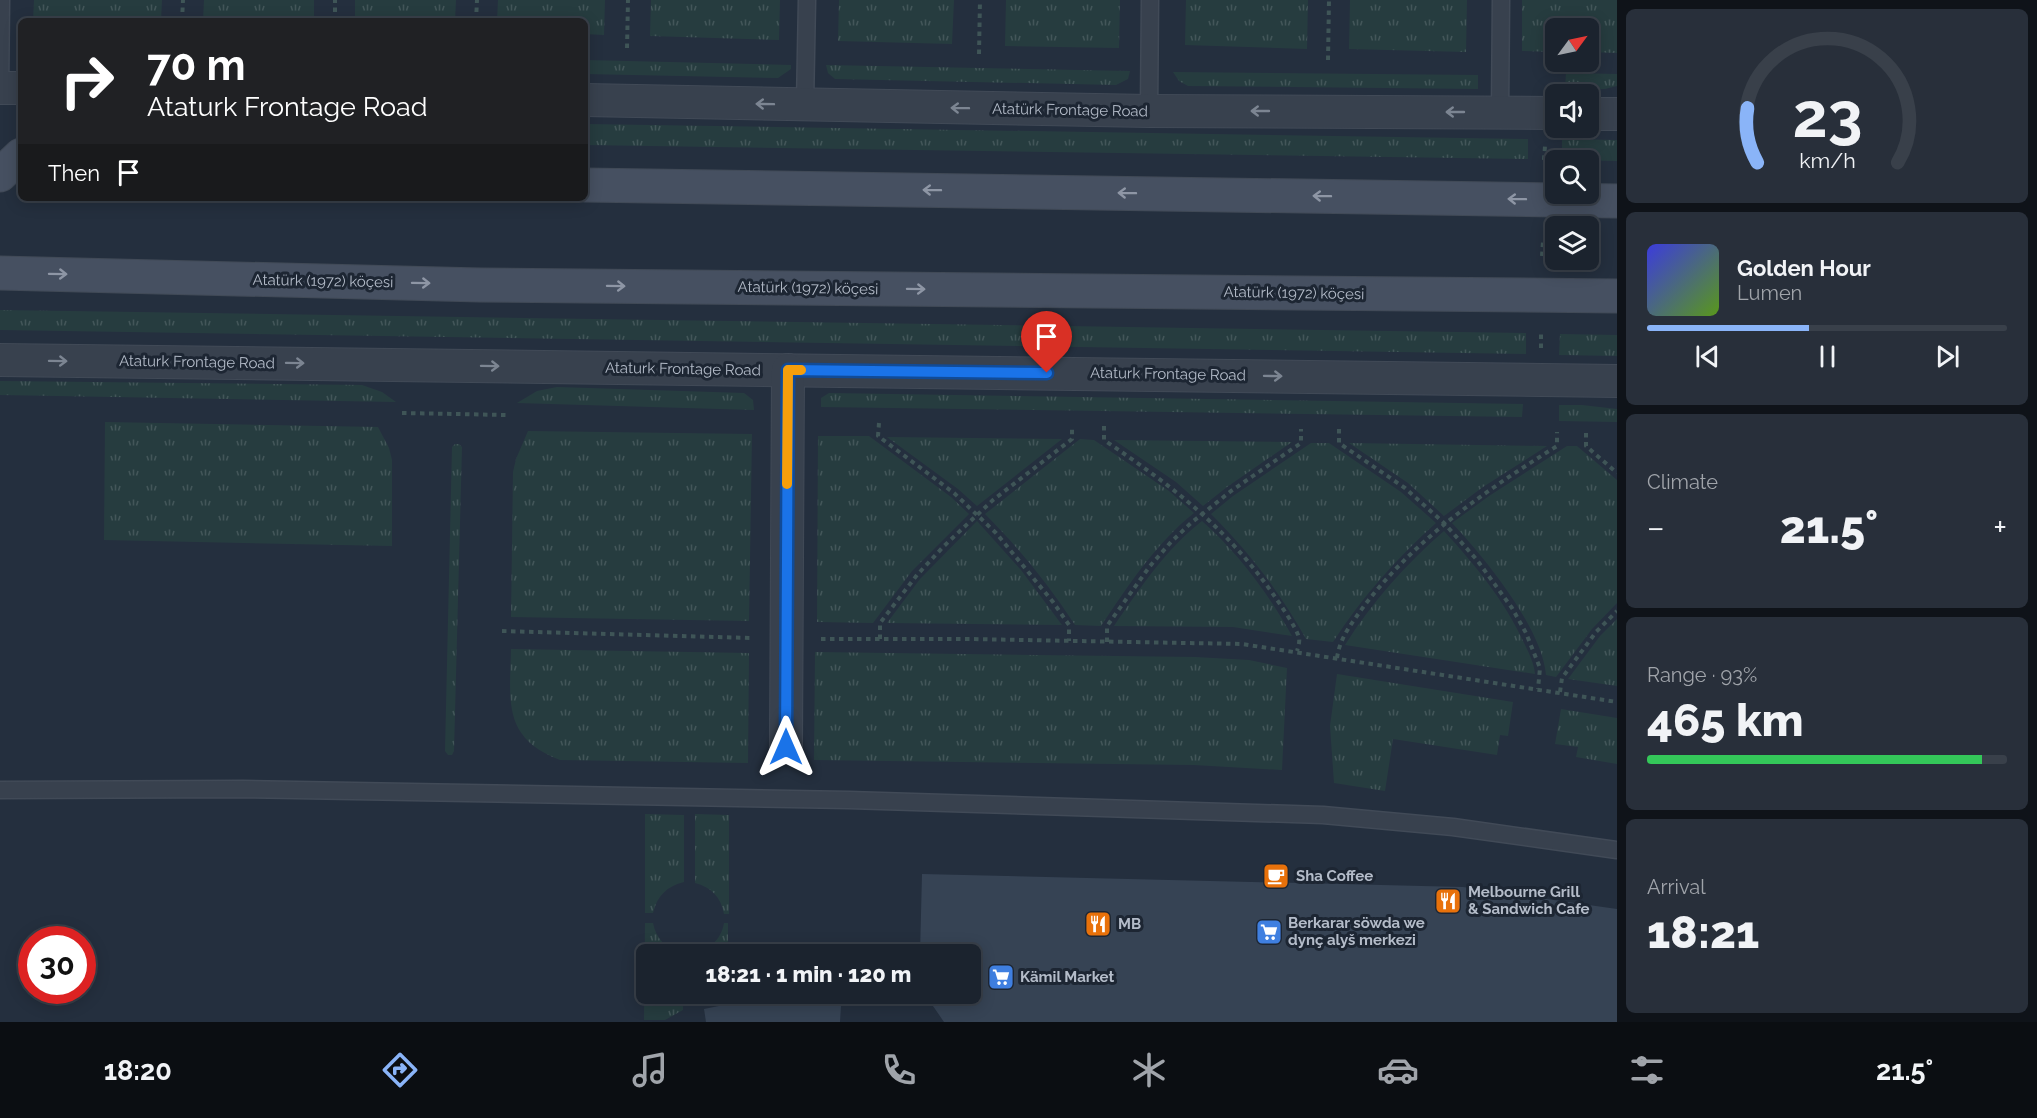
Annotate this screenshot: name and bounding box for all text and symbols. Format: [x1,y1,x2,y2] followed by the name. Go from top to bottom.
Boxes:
[1545,18,1599,72] north arrow
[1545,18,1599,270] map controls
[147,41,246,90] text: 70 m
[48,42,126,120] icon: right
[1792,78,1862,152] text: 23
[1545,84,1599,138] button: sound
[147,91,428,122] text: Ataturk Frontage Road
[756,98,776,110] one-way arrow
[992,100,1148,120] street label: Atatürk Frontage Road
[951,102,971,114] one-way arrow
[1251,106,1271,117] one-way arrow
[1446,106,1466,118] one-way arrow
[1799,148,1855,173] text: km/h
[1545,150,1599,204] button: search
[112,156,145,189] icon: arrive
[48,160,100,186] text: Then
[922,184,942,196] one-way arrow
[1117,187,1137,199] one-way arrow
[1312,190,1332,202] one-way arrow
[1507,193,1527,205] one-way arrow
[1545,216,1599,270] button: layers
[1737,255,1871,281] text: Golden Hour
[48,269,68,280] one-way arrow
[252,271,394,291] street label: Atatürk (1972) köçesi
[411,278,431,289] one-way arrow
[737,278,879,298] street label: Atatürk (1972) köçesi
[606,280,626,292] one-way arrow
[1737,281,1802,305] text: Lumen
[906,283,926,295] one-way arrow
[1223,283,1365,303] street label: Atatürk (1972) köçesi
[1021,311,1072,373] pin
[1030,320,1063,353] icon: arrive
[1691,340,1724,373] icon: previous
[1811,340,1844,373] icon: pause
[1931,340,1964,373] icon: next
[119,352,275,372] street label: Ataturk Frontage Road
[48,355,68,366] one-way arrow
[285,358,305,369] one-way arrow
[605,359,761,379] street label: Ataturk Frontage Road
[480,360,500,372] one-way arrow
[1090,364,1246,384] street label: Ataturk Frontage Road
[1263,370,1283,382] one-way arrow
[1647,470,1718,494] text: Climate
[1780,501,1878,554] text: 21.5°
[1647,508,1665,547] text: −
[1993,508,2007,547] text: +
[1647,663,1757,687] text: Range · 93%
[1647,694,1804,747] text: 465 km
[754,715,818,779] position arrow
[1261,861,1291,891] cafe icon: Sha Coffee
[1296,867,1373,885] place label: Sha Coffee
[1647,875,1706,899] text: Arrival
[1468,883,1590,918] place label: Melbourne Grill & Sandwich Cafe
[1433,886,1463,916] restaurant icon: Melbourne Grill & Sandwich Cafe
[1647,906,1759,959] text: 18:21
[1083,909,1113,939] restaurant icon: MB
[1288,914,1425,949] place label: Berkarar söwda we dynç alyš merkezi
[1118,915,1141,933] place label: MB
[1254,917,1284,947] supermarket icon: Berkarar söwda we dynç alyš merkezi
[18,926,96,1004] speed limit sign: 30
[706,961,911,987] text: 18:21 · 1 min · 120 m
[986,962,1016,992] supermarket icon: Kämil Market
[1020,968,1115,986] place label: Kämil Market
[379,1049,421,1091] icon: directions
[629,1049,671,1091] icon: music
[878,1049,920,1091] icon: phone
[1128,1049,1170,1091] icon: climate
[1377,1049,1419,1091] icon: car
[1626,1049,1668,1091] icon: filters
[104,1055,172,1086] text: 18:20
[1876,1055,1933,1086] text: 21.5°

